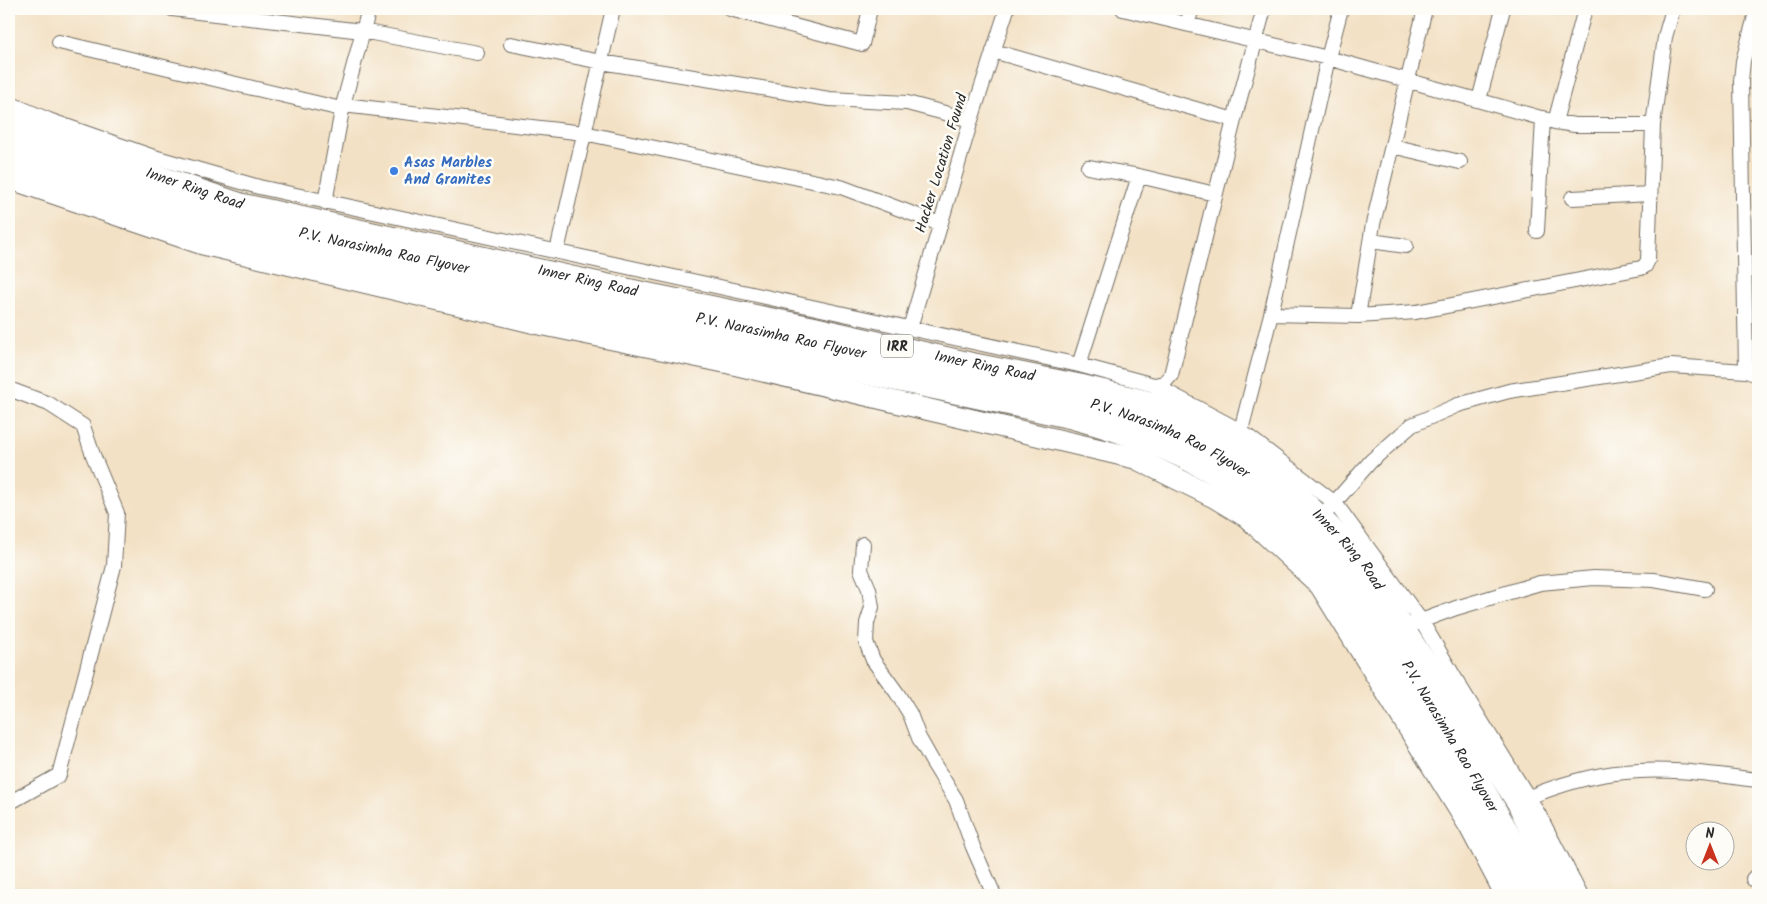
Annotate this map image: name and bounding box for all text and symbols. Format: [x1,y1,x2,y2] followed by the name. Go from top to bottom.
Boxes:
[909,90,975,236] street label: Hacker Location Found
[404,151,492,192] place label: Asas Marbles And Granites
[142,162,247,217] street label: Inner Ring Road
[388,165,400,177] marker: Asas Marbles And Granites
[296,222,472,282] street label: P.V. Narasimha Rao Flyover
[535,259,641,304] street label: Inner Ring Road
[693,307,869,367] street label: P.V. Narasimha Rao Flyover
[881,334,913,358] road number: IRR
[932,344,1037,389] street label: Inner Ring Road
[1087,393,1255,486] street label: P.V. Narasimha Rao Flyover
[1306,503,1390,596] street label: Inner Ring Road
[1394,656,1505,818] street label: P.V. Narasimha Rao Flyover
[1684,822,1734,872] north arrow
[1706,823,1715,845] text: N

